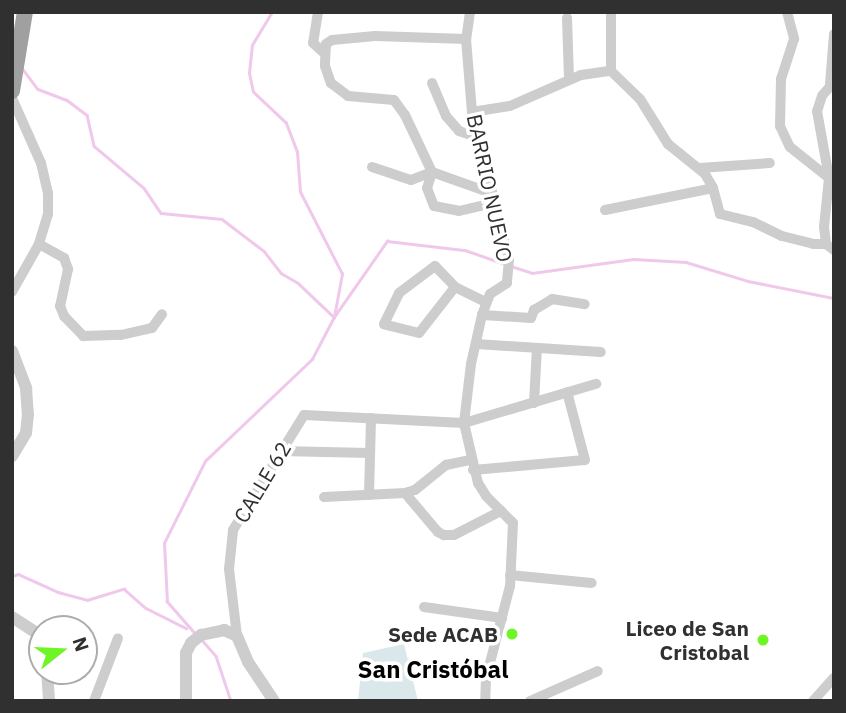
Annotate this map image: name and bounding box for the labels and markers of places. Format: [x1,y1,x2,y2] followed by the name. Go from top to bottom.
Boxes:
[625,615,749,665] place label: Liceo de San Cristobal
[388,621,498,647] place label: Sede ACAB
[504,626,520,642] marker: Sede ACAB
[755,632,771,648] marker: Liceo de San Cristobal

